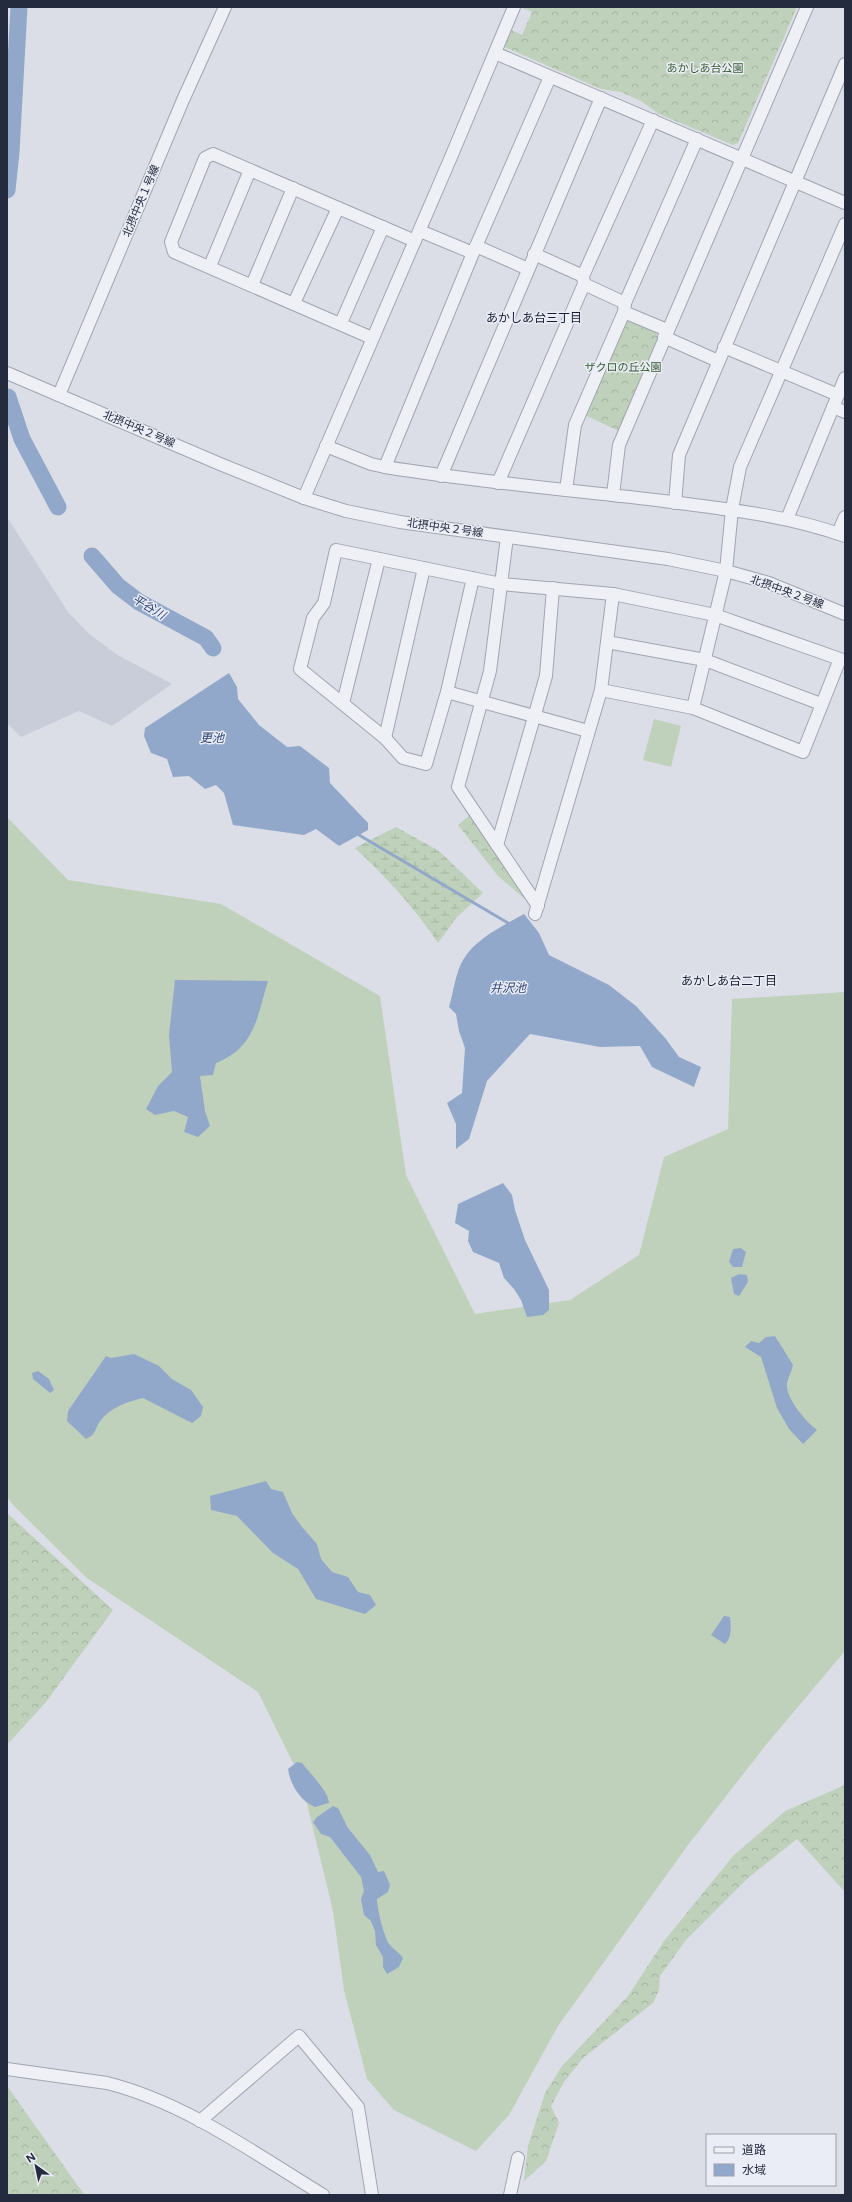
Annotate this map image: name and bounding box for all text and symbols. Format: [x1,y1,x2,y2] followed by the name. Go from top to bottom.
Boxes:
[667,62,744,75] park label: あかしあ台公園
[120,163,162,239] street label: 北摂中央１号線
[486,311,582,325] district label: あかしあ台三丁目
[585,361,662,374] park label: ザクロの丘公園
[101,408,177,450] street label: 北摂中央２号線
[406,516,484,540] street label: 北摂中央２号線
[749,573,825,611] street label: 北摂中央２号線
[130,592,170,623] water label: 平谷川
[200,731,225,745] water label: 更池
[681,974,777,988] district label: あかしあ台二丁目
[490,981,527,995] water label: 井沢池
[706,2134,836,2186] legend
[742,2143,766,2157] text: 道路
[16,2146,56,2186] north arrow
[24,2150,38,2166] text: N
[742,2163,766,2177] text: 水域

